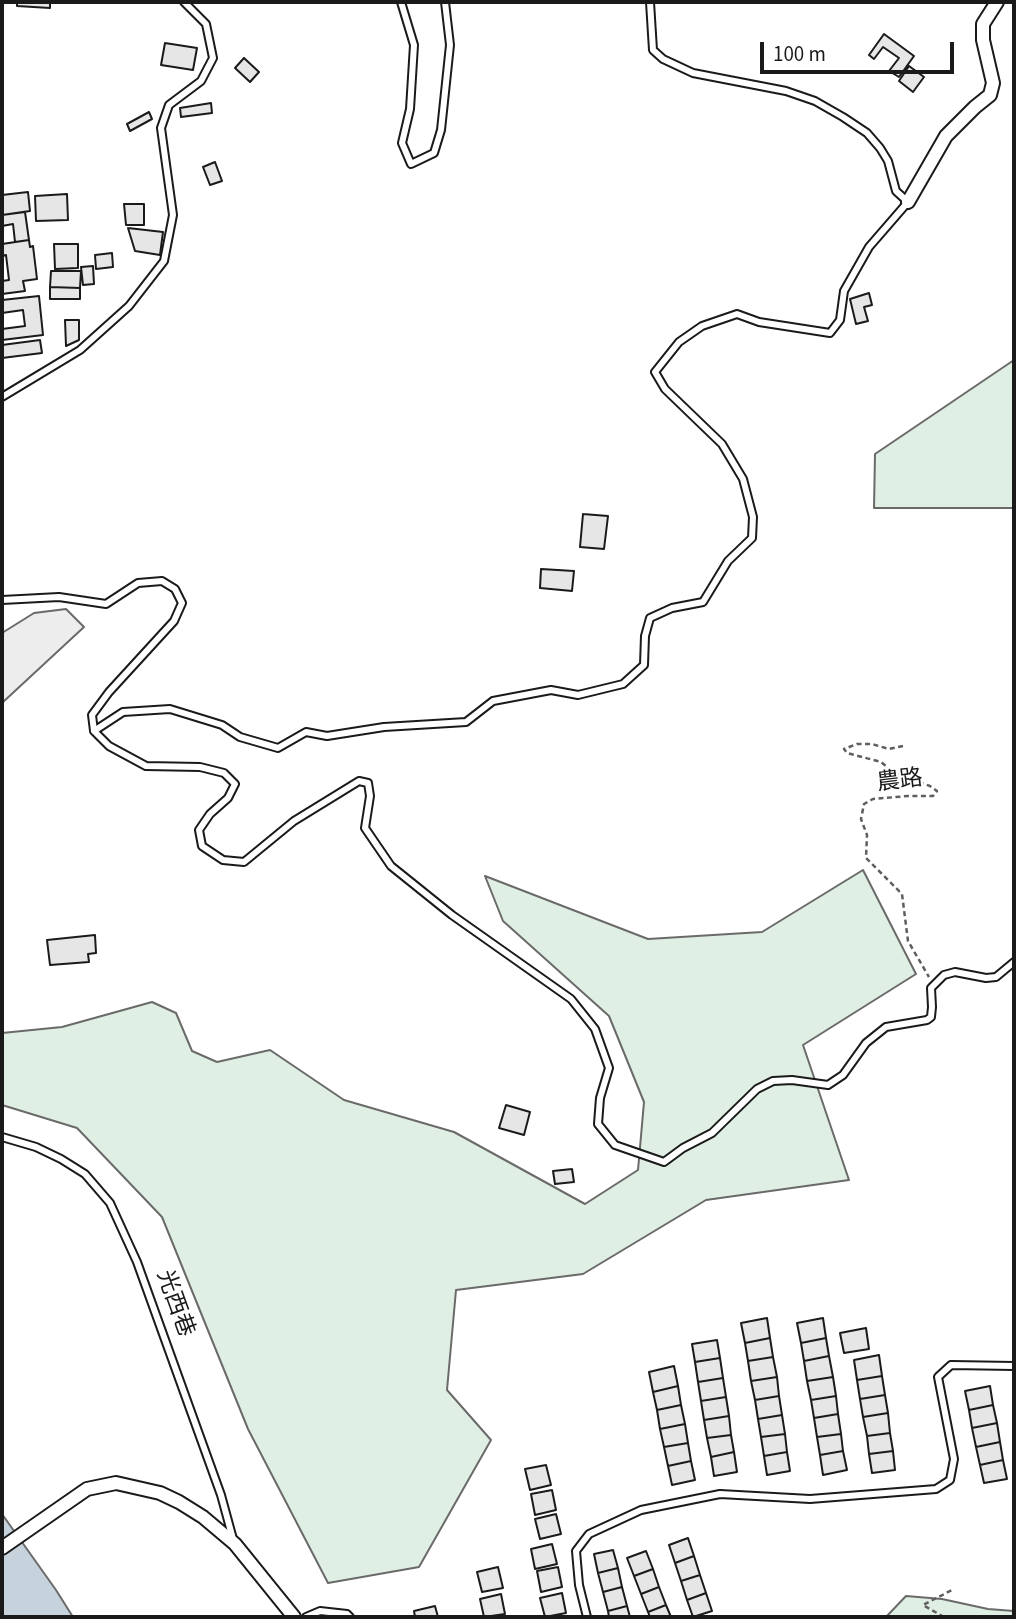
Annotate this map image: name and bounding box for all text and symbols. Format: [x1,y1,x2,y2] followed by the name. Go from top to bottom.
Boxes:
[764,28,958,72] scale bar
[773,39,826,69] text: 100 m
[875,765,925,799] street label: 農路
[149,1267,199,1341] street label: 光西巷

